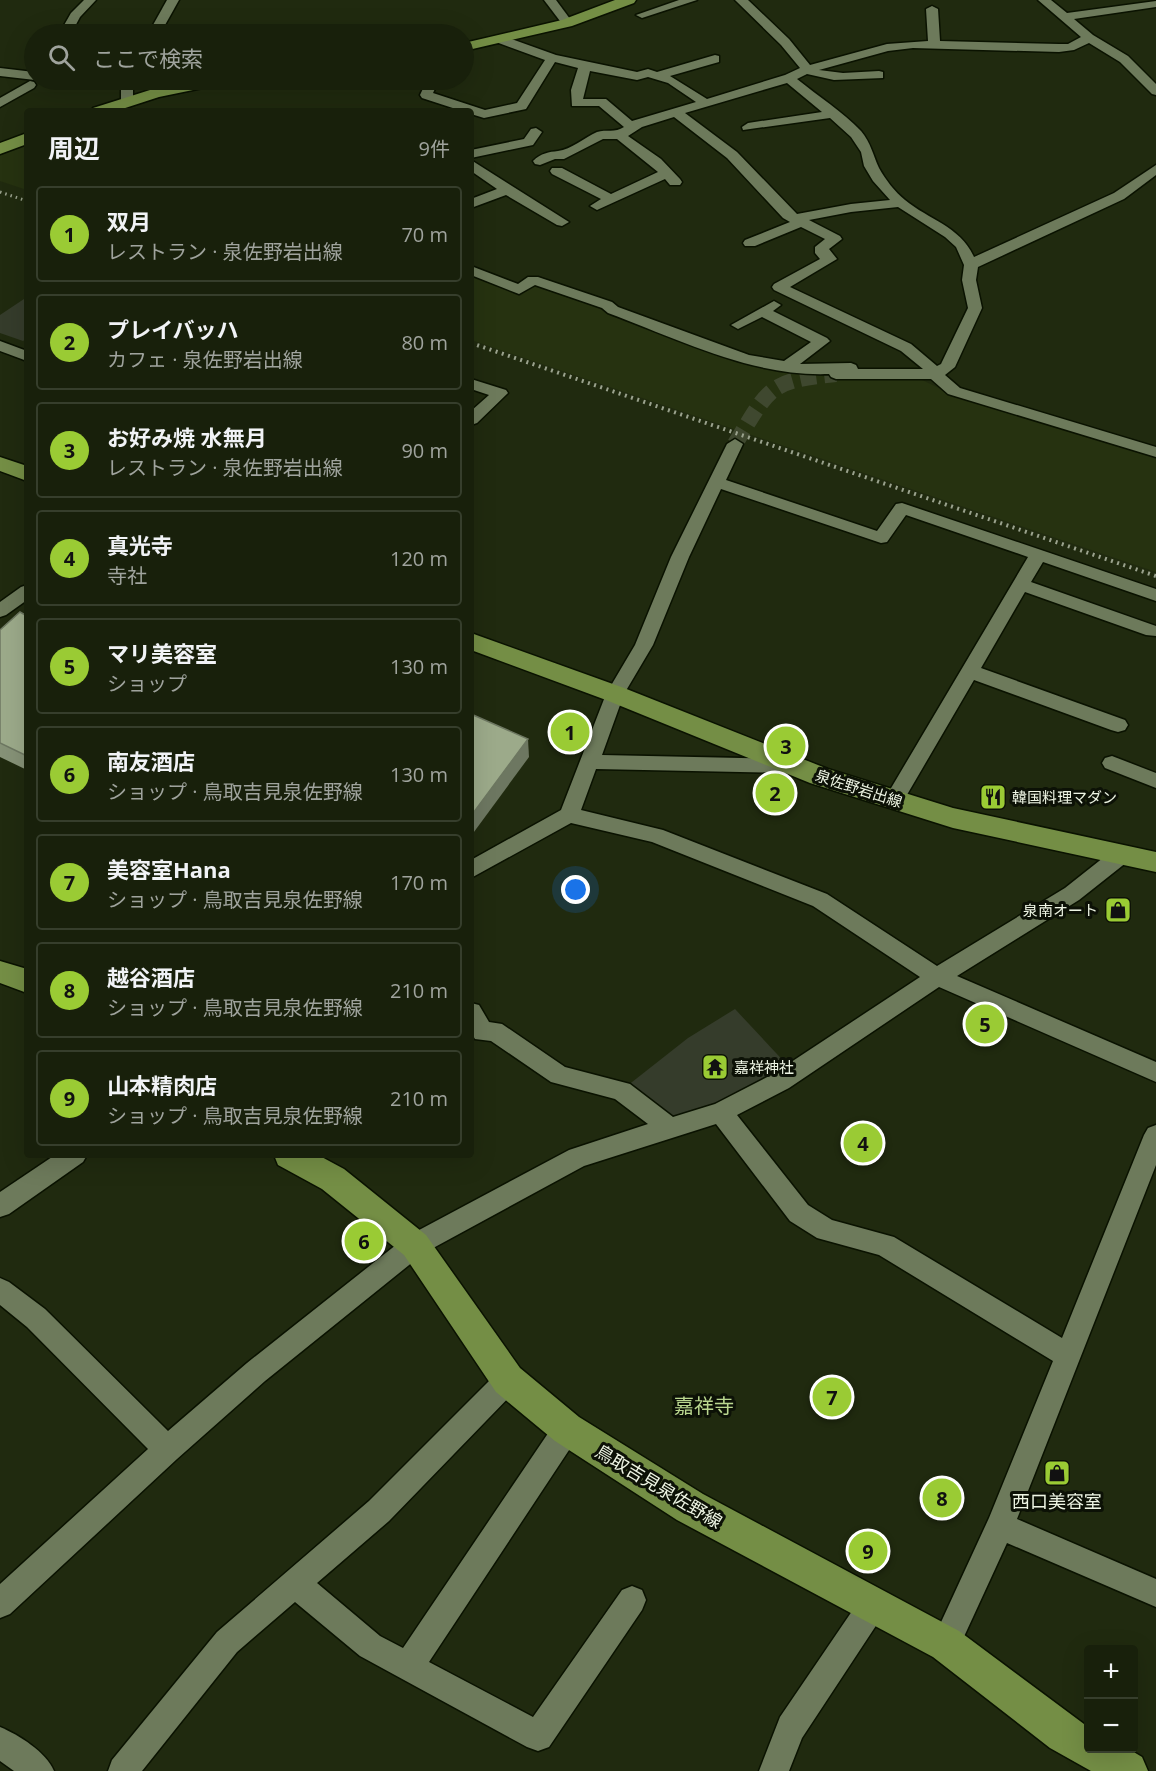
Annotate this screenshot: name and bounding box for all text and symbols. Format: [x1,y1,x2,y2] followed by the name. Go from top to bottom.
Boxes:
[24,24,474,90] search box
[45,41,78,74] icon: search
[93,43,203,73] text: ここで検索
[48,130,100,166] text: 周辺
[419,135,450,162] text: 9件
[107,206,151,236] text: 双月
[64,221,75,248] text: 1
[401,221,448,248] text: 70 m
[107,238,343,265] text: レストラン · 泉佐野岩出線
[107,314,239,344] text: プレイバッハ
[64,329,75,356] text: 2
[401,329,448,356] text: 80 m
[107,346,303,373] text: カフェ · 泉佐野岩出線
[107,422,267,452] text: お好み焼 水無月
[64,437,75,464] text: 3
[401,437,448,464] text: 90 m
[107,454,343,481] text: レストラン · 泉佐野岩出線
[107,530,173,560] text: 真光寺
[64,545,75,572] text: 4
[390,545,448,572] text: 120 m
[107,562,147,589] text: 寺社
[107,638,217,668] text: マリ美容室
[64,653,75,680] text: 5
[390,653,448,680] text: 130 m
[107,670,187,697] text: ショップ
[550,710,590,754] pin: 1
[766,724,806,768] pin: 3
[107,746,195,776] text: 南友酒店
[64,761,75,788] text: 6
[390,761,448,788] text: 130 m
[813,765,905,811] street label: 泉佐野岩出線
[756,770,794,816] pin: 2
[107,778,363,805] text: ショップ · 鳥取吉見泉佐野線
[978,782,1008,812] restaurant icon: 韓国料理マダン
[1012,787,1117,807] place label: 韓国料理マダン
[107,854,231,884] text: 美容室Hana
[64,869,75,896] text: 7
[390,869,448,896] text: 170 m
[561,875,590,904] your location
[107,886,363,913] text: ショップ · 鳥取吉見泉佐野線
[1103,895,1133,925] shop icon: 泉南オート
[1023,900,1098,920] place label: 泉南オート
[107,962,195,992] text: 越谷酒店
[64,977,75,1004] text: 8
[390,977,448,1004] text: 210 m
[107,994,363,1021] text: ショップ · 鳥取吉見泉佐野線
[966,1002,1004,1046] pin: 5
[700,1052,730,1082] temple icon: 嘉祥神社
[734,1057,794,1077] place label: 嘉祥神社
[107,1070,217,1100] text: 山本精肉店
[64,1085,75,1112] text: 9
[390,1085,448,1112] text: 210 m
[107,1102,363,1129] text: ショップ · 鳥取吉見泉佐野線
[844,1120,882,1166] pin: 4
[344,1218,384,1264] pin: 6
[812,1374,852,1420] pin: 7
[674,1392,734,1419] district label: 嘉祥寺
[591,1439,727,1533] street label: 鳥取吉見泉佐野線
[1042,1458,1072,1488] shop icon: 西口美容室
[922,1476,962,1520] pin: 8
[1012,1489,1102,1513] place label: 西口美容室
[848,1528,888,1574] pin: 9
[1084,1645,1138,1753] map controls
[1084,1645,1138,1699] button: +
[1084,1699,1138,1753] button: −

